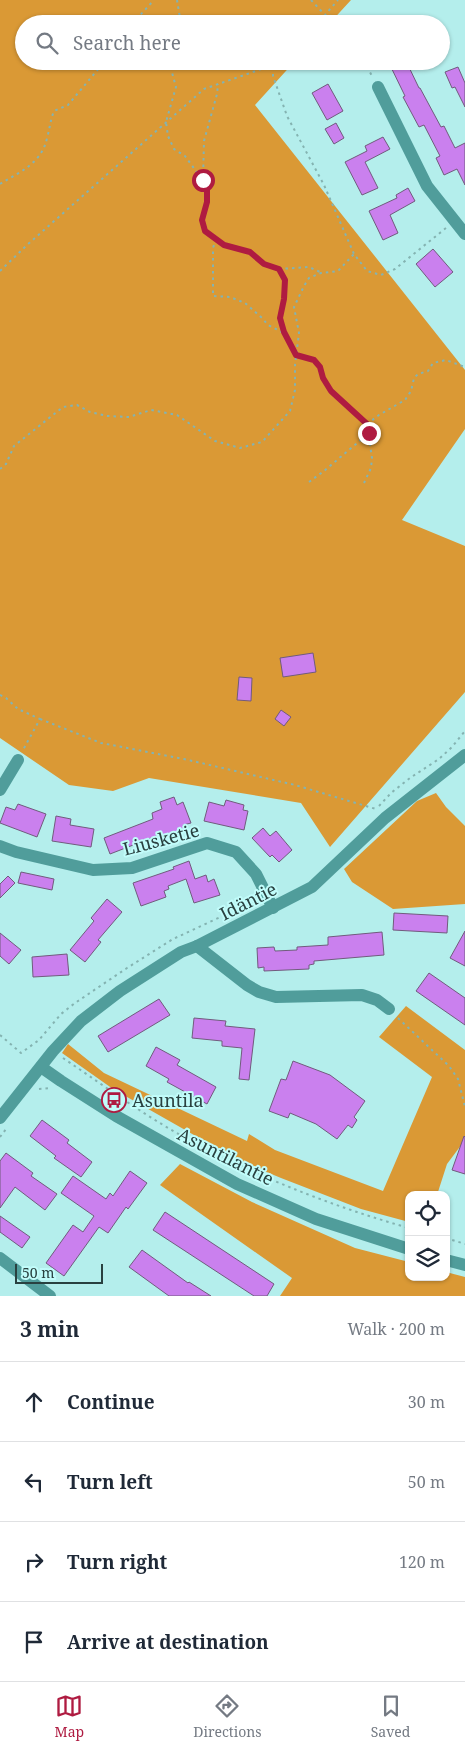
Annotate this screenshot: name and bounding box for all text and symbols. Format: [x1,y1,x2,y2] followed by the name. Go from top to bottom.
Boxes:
[15,15,450,70] search box
[33,29,61,57] icon: search
[73,30,181,56] text: Search here
[192,169,215,192] route start
[358,422,381,445] route end
[120,817,202,861] street label: Liusketie
[215,876,281,926] street label: Idäntie
[101,1087,127,1113] bus stop icon: Asuntila
[132,1088,204,1112] place label: Asuntila
[174,1121,278,1191] street label: Asuntilantie
[405,1191,450,1281] map controls
[405,1191,450,1236] button: locate
[405,1236,450,1281] button: layers
[15,1261,102,1284] scale bar
[22,1263,55,1282] text: 50 m
[20,1315,79,1343] text: 3 min
[348,1318,445,1340] text: Walk · 200 m
[20,1388,48,1416] icon: ahead
[67,1389,155,1415] text: Continue
[408,1391,445,1413] text: 30 m
[20,1468,48,1496] icon: left
[67,1469,153,1495] text: Turn left
[408,1471,445,1493] text: 50 m
[20,1548,48,1576] icon: right
[67,1549,167,1575] text: Turn right
[399,1551,445,1573] text: 120 m
[20,1628,48,1656] icon: arrive
[67,1629,269,1655] text: Arrive at destination
[55,1692,84,1741] tab: Map
[193,1692,262,1741] tab: Directions
[371,1692,410,1741] tab: Saved

